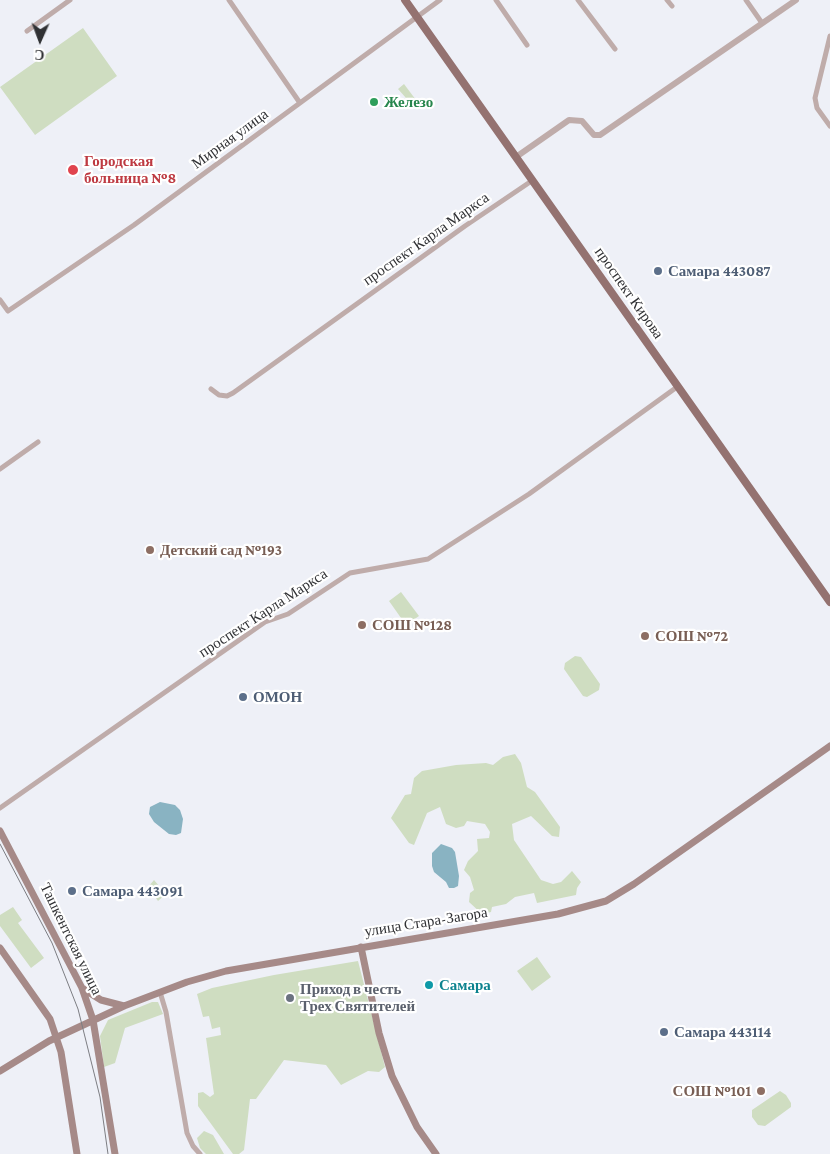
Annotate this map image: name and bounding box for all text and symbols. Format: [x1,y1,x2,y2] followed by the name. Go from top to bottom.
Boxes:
[15,15,65,65] north arrow
[34,47,45,63] text: С
[384,93,433,111] place label: Железо
[368,96,380,108] marker: Железо
[188,105,272,173] street label: Мирная улица
[84,152,176,187] place label: Городская больница №8
[66,163,80,177] marker: Городская больница №8
[359,189,493,289] street label: проспект Карла Маркса
[591,244,667,342] street label: проспект Кирова
[668,262,771,280] place label: Самара 443087
[652,265,664,277] marker: Самара 443087
[160,541,282,559] place label: Детский сад №193
[144,544,156,556] marker: Детский сад №193
[195,565,331,661] street label: проспект Карла Маркса
[372,616,452,634] place label: СОШ №128
[356,619,368,631] marker: СОШ №128
[655,627,728,645] place label: СОШ №72
[639,630,651,642] marker: СОШ №72
[253,688,302,706] place label: ОМОН
[237,691,249,703] marker: ОМОН
[36,880,106,998] street label: Ташкентская улица
[82,882,183,900] place label: Самара 443091
[66,885,78,897] marker: Самара 443091
[363,903,489,941] street label: улица Стара-Загора
[439,976,491,994] place label: Самара
[423,979,435,991] marker: Самара
[300,980,415,1015] place label: Приход в честь Трех Святителей
[284,992,296,1004] marker: Приход в честь Трех Святителей
[674,1023,771,1041] place label: Самара 443114
[658,1026,670,1038] marker: Самара 443114
[673,1082,751,1100] place label: СОШ №101
[755,1085,767,1097] marker: СОШ №101

